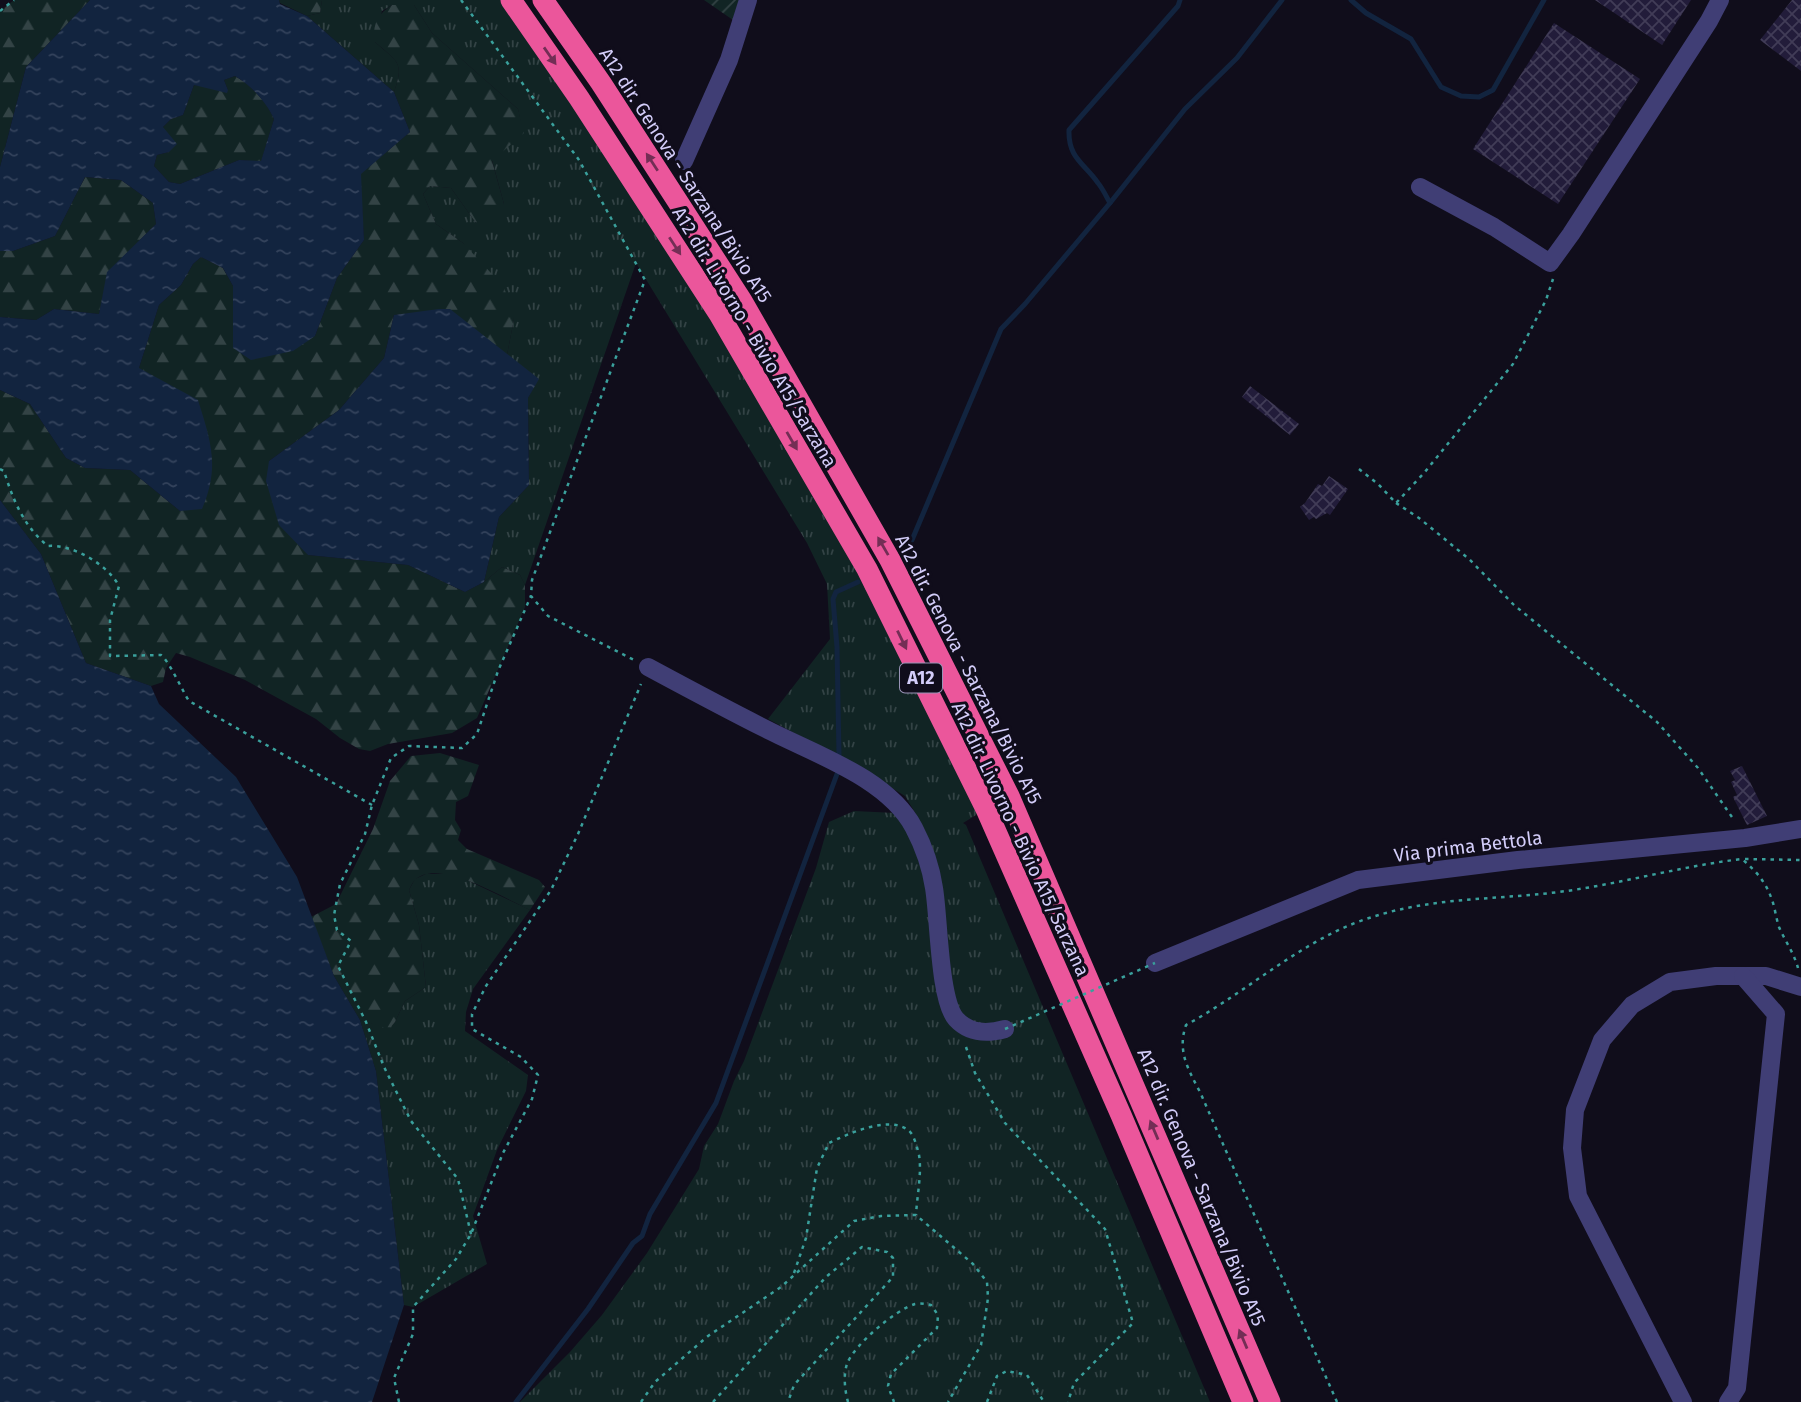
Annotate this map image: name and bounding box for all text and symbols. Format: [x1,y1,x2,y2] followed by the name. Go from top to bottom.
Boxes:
[594,43,777,307] street label: A12 dir. Genova - Sarzana/Bivio A15
[543,46,556,66] one-way arrow
[646,152,659,172] one-way arrow
[668,203,842,472] street label: A12 dir. Livorno - Bivio A15/Sarzana
[668,236,681,256] one-way arrow
[786,431,798,450] one-way arrow
[891,530,1047,808] street label: A12 dir. Genova - Sarzana/Bivio A15
[877,536,889,556] one-way arrow
[896,630,907,650] one-way arrow
[900,664,942,692] road number: A12
[947,698,1094,980] street label: A12 dir. Livorno - Bivio A15/Sarzana
[1393,826,1543,867] street label: Via prima Bettola
[1132,1045,1271,1329] street label: A12 dir. Genova - Sarzana/Bivio A15
[1148,1120,1160,1140] one-way arrow
[1237,1329,1249,1349] one-way arrow

